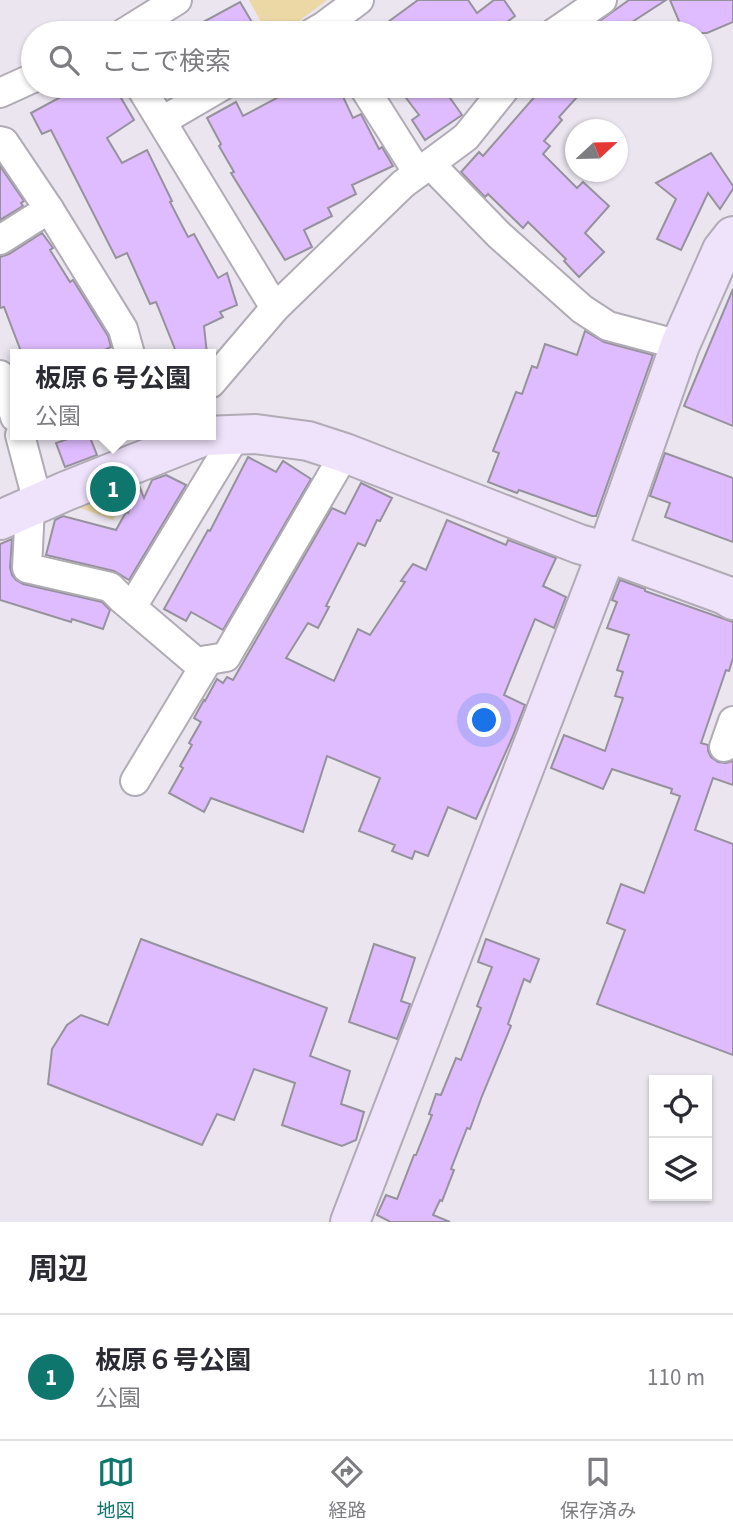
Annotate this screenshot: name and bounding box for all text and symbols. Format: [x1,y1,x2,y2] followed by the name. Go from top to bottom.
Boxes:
[21,21,712,98] search box
[45,41,83,79] icon: search
[101,43,231,80] text: ここで検索
[565,119,628,182] north arrow
[10,349,216,440] popup
[35,360,191,397] text: 板原６号公園
[35,400,81,433] text: 公園
[90,463,136,515] pin: 1
[467,703,501,737] your location
[649,1075,712,1201] map controls
[649,1075,712,1138] button: locate
[649,1138,712,1201] button: layers
[28,1248,88,1291] text: 周辺
[95,1342,251,1379] text: 板原６号公園
[45,1361,57,1394] text: 1
[647,1361,705,1394] text: 110 m
[95,1382,141,1415] text: 公園
[97,1453,135,1525] tab: 地図
[328,1453,366,1525] tab: 経路
[560,1453,636,1525] tab: 保存済み

